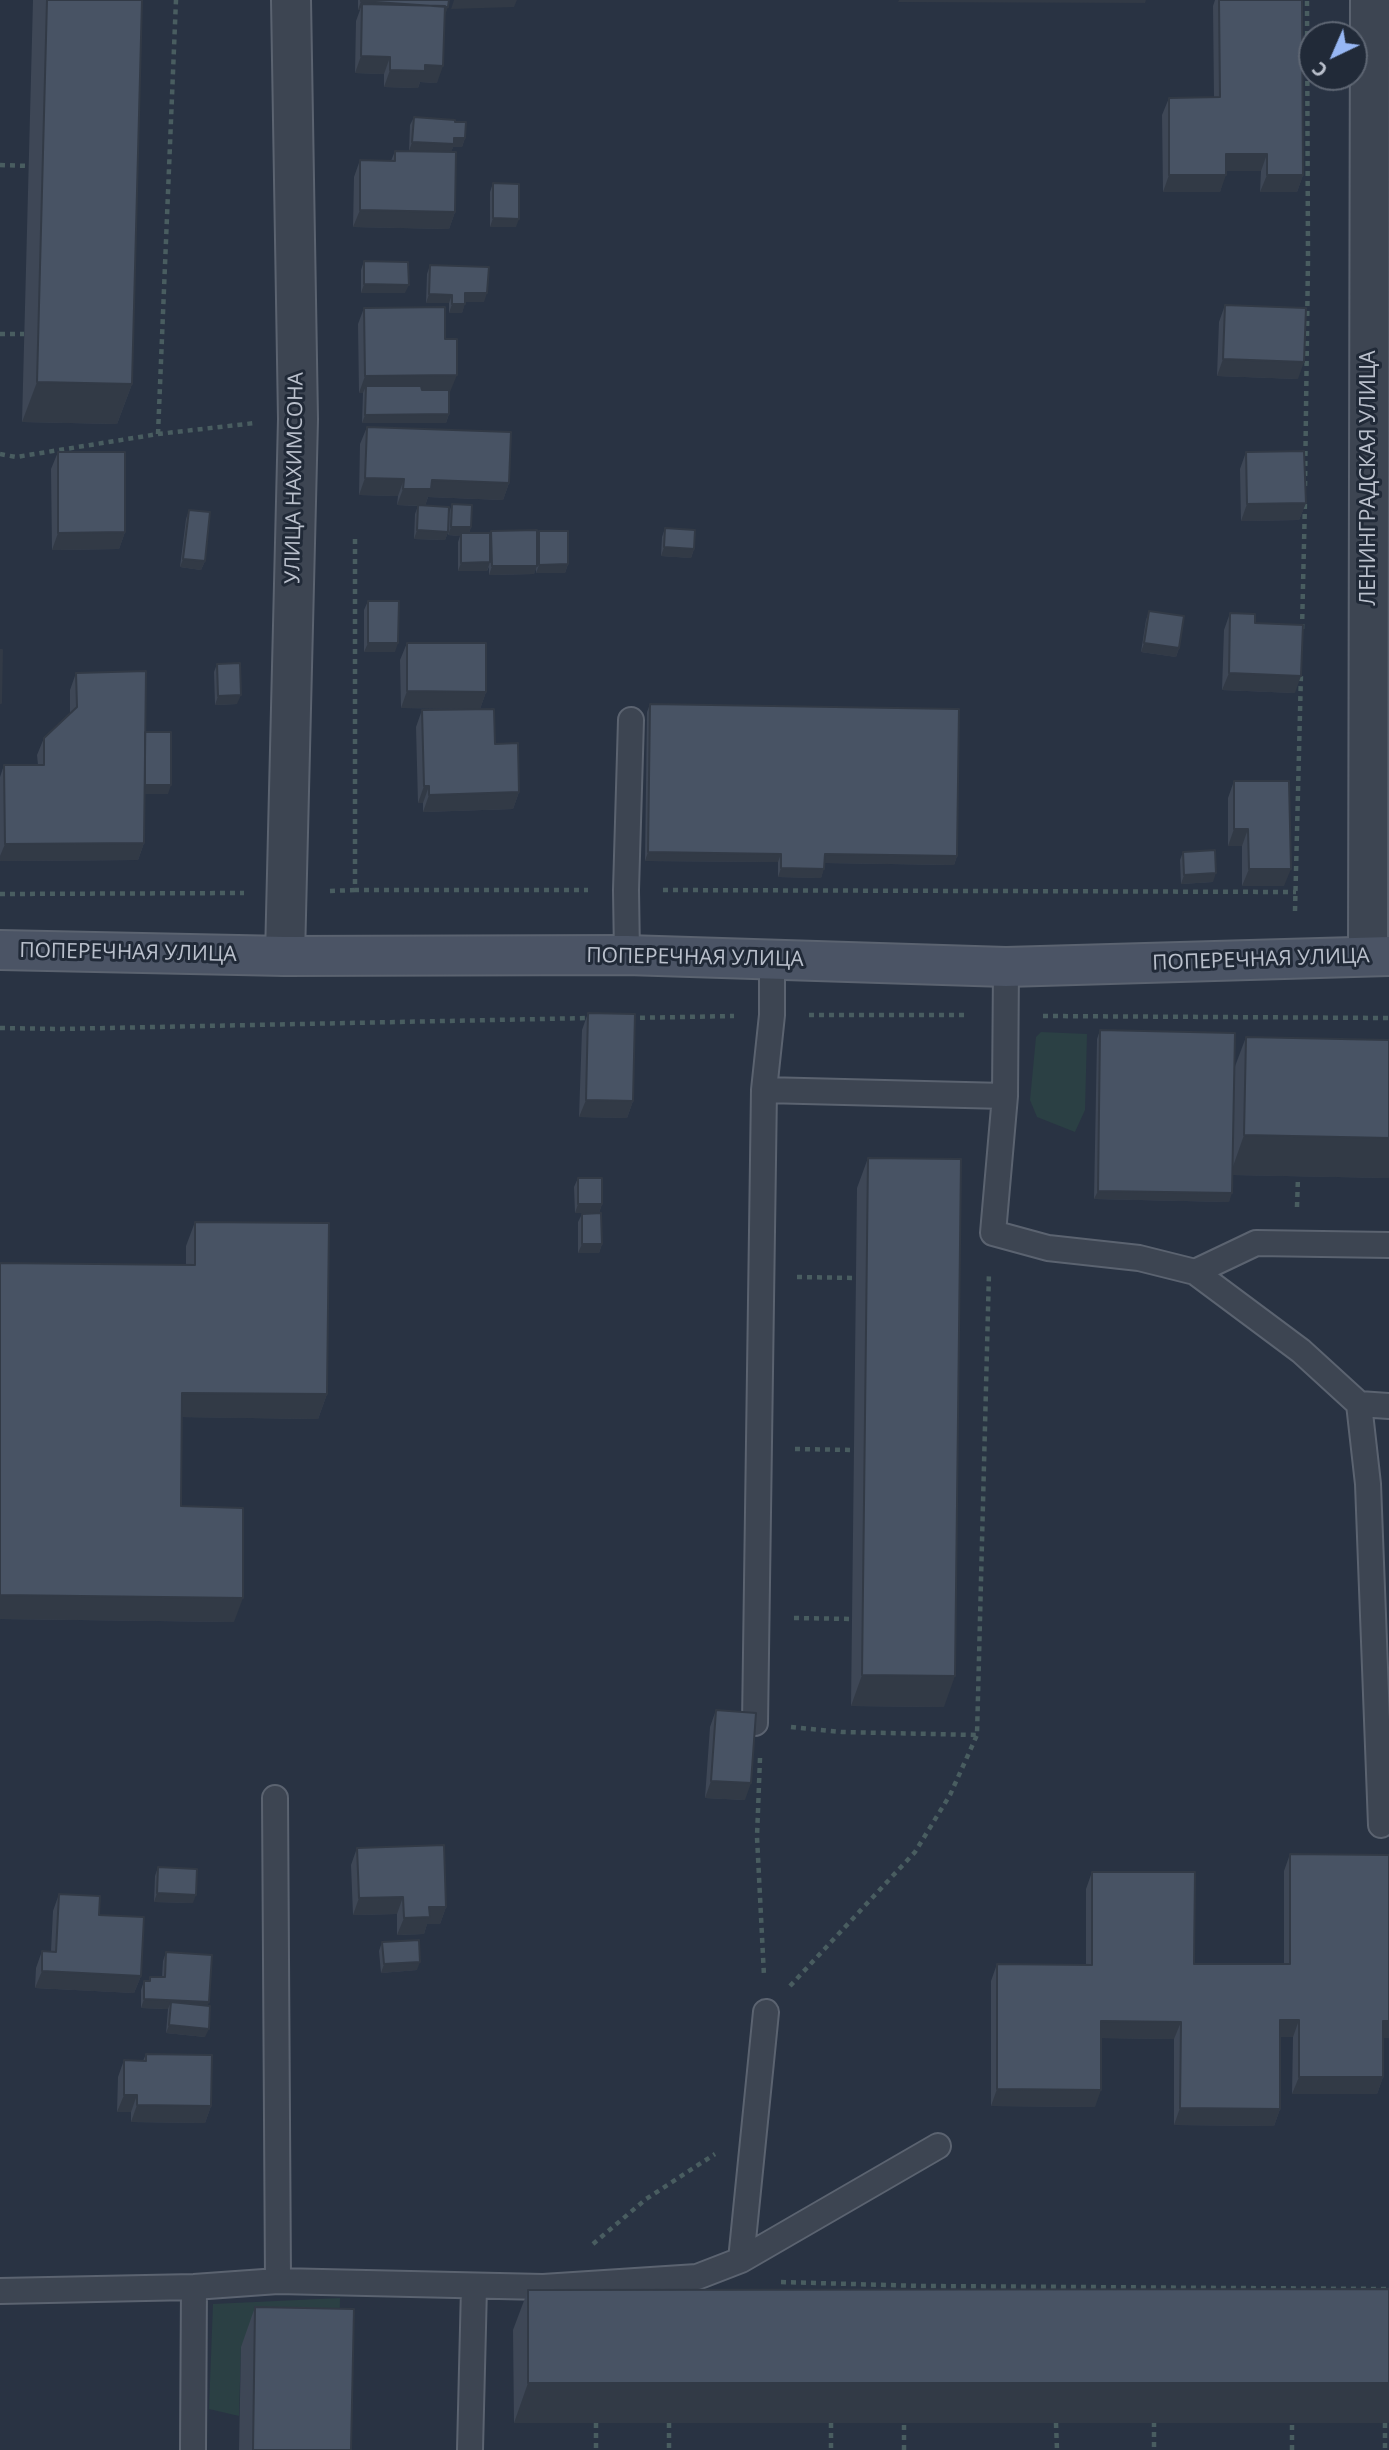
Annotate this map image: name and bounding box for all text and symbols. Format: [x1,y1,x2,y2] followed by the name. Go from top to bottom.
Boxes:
[1298,21,1368,91] north arrow
[1306,56,1333,83] text: С
[1356,350,1382,606] street label: ЛЕНИНГРАДСКАЯ УЛИЦА
[281,372,309,584] street label: УЛИЦА НАХИМСОНА
[19,939,237,967] street label: ПОПЕРЕЧНАЯ УЛИЦА
[586,944,804,972] street label: ПОПЕРЕЧНАЯ УЛИЦА
[1152,944,1370,976] street label: ПОПЕРЕЧНАЯ УЛИЦА

